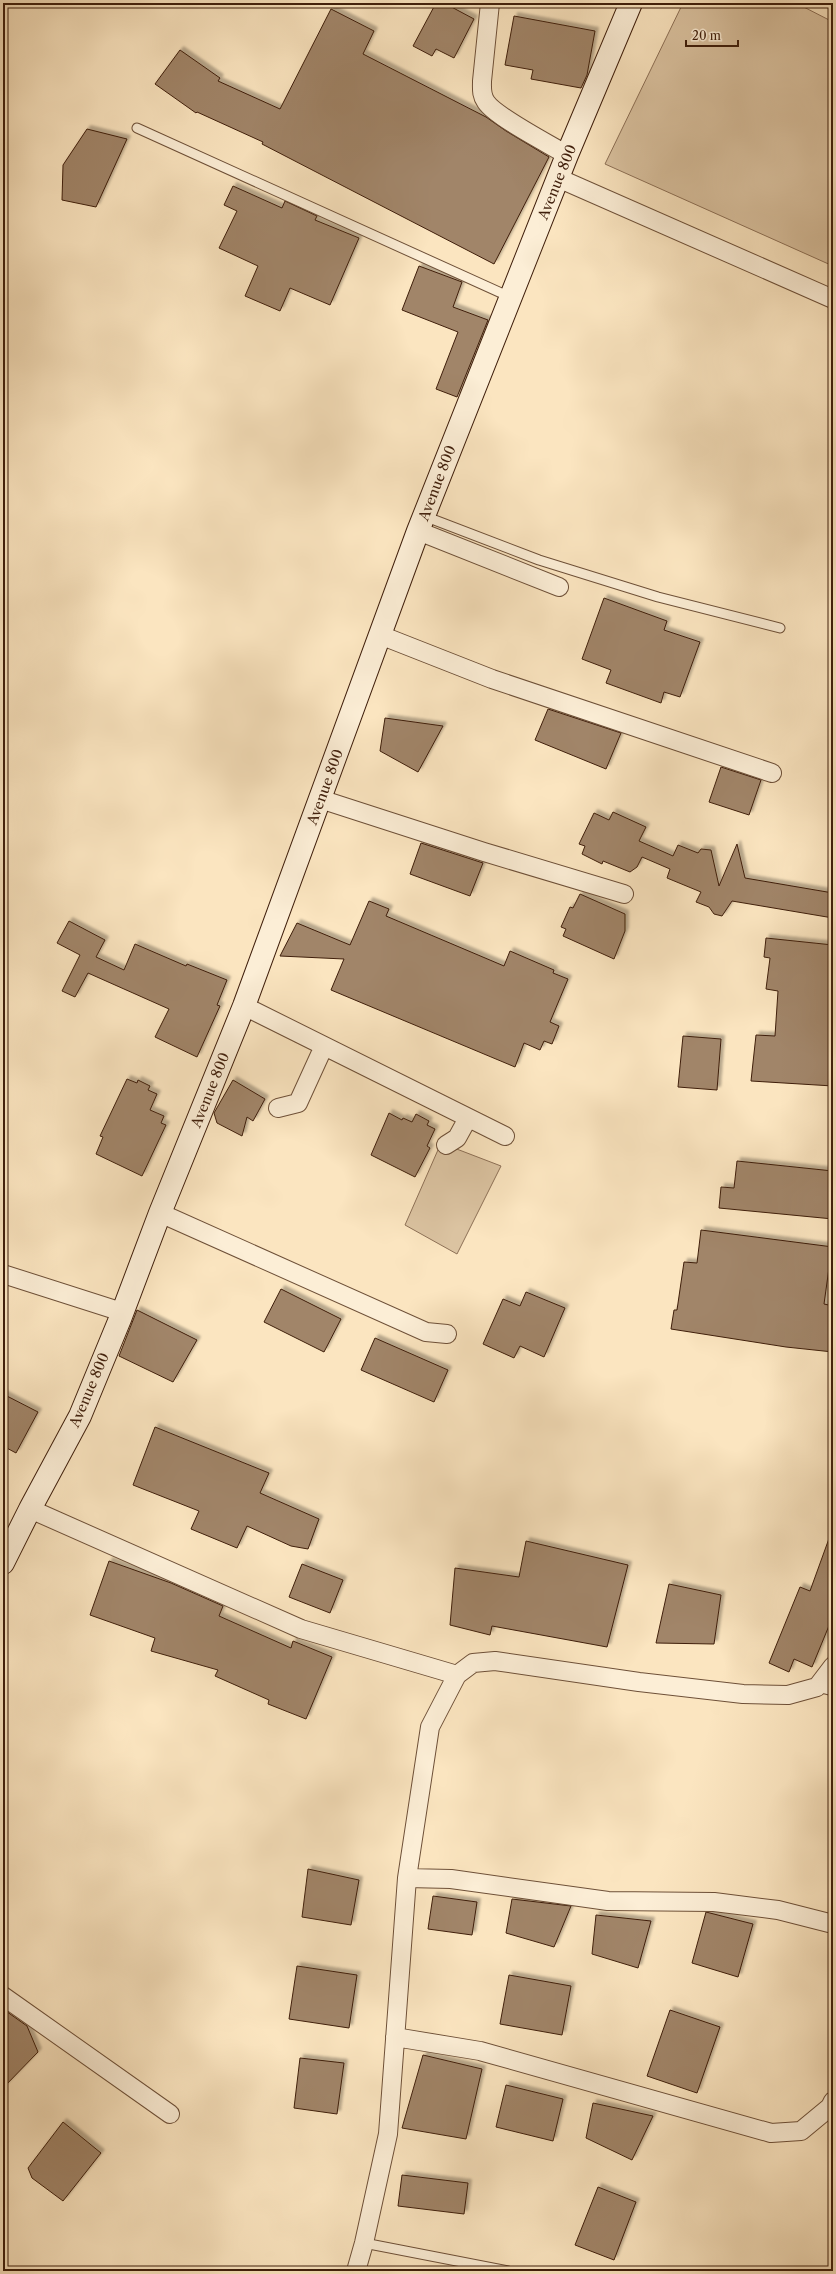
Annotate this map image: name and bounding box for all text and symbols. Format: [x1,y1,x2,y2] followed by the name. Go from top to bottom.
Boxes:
[686,22,738,48] scale bar
[692,28,721,43] text: 20 m
[533,142,580,223] street label: Avenue 800
[414,443,460,524] street label: Avenue 800
[303,746,347,828] street label: Avenue 800
[186,1050,233,1131] street label: Avenue 800
[65,1350,113,1431] street label: Avenue 800

